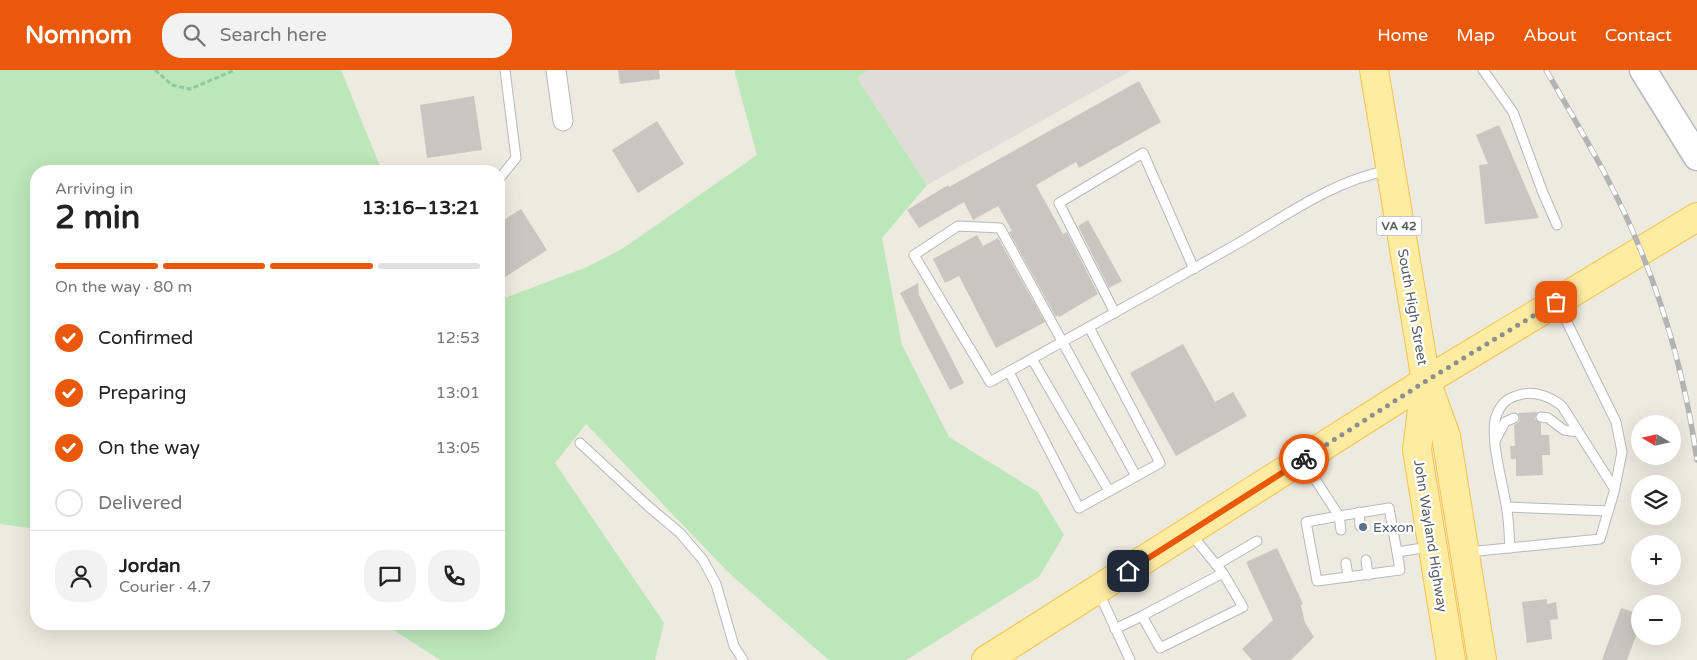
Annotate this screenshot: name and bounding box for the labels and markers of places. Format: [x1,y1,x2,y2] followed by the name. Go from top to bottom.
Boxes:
[1535,281,1577,323] pin
[1373,519,1414,536] place label: Exxon
[1357,521,1369,533] marker: Exxon
[1107,550,1149,592] pin

